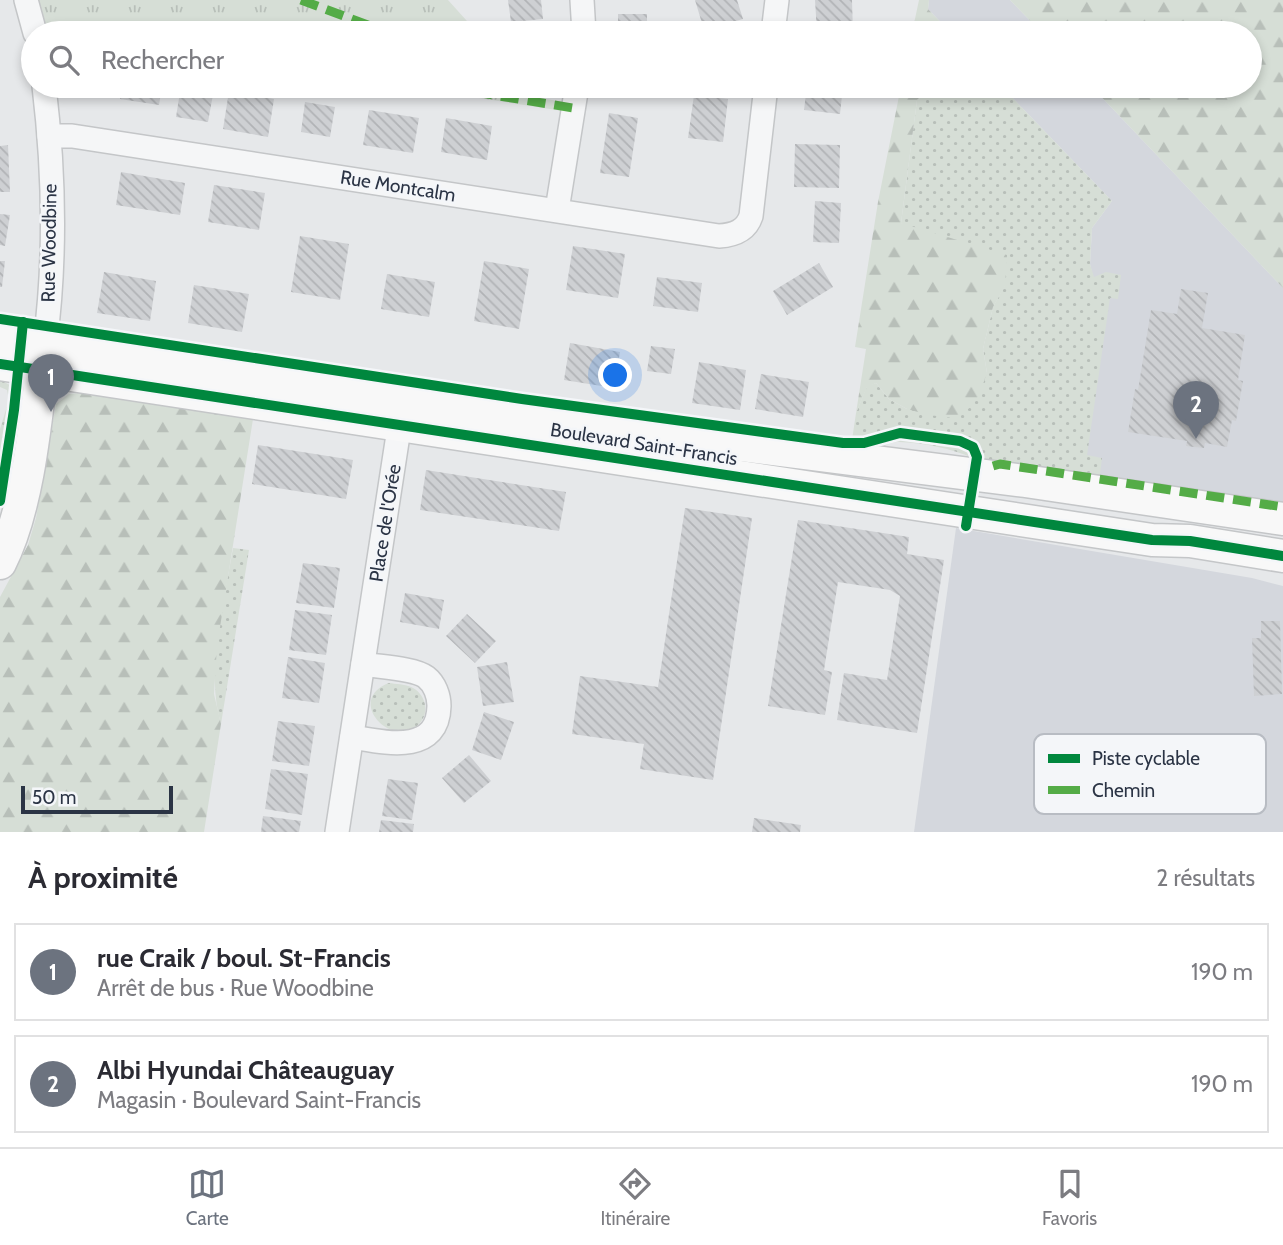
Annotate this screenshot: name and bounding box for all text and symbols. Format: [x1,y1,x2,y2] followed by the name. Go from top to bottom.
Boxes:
[21,21,1262,98] search box
[45,41,83,79] icon: search
[101,44,224,76] text: Rechercher
[339,166,457,206] street label: Rue Montcalm
[36,183,62,303] street label: Rue Woodbine
[28,354,74,412] pin: 1
[598,358,632,392] your location
[1173,381,1219,439] pin: 2
[549,418,739,470] street label: Boulevard Saint-Francis
[364,462,406,583] street label: Place de l'Orée
[1034,734,1266,814] legend
[1092,747,1200,770] text: Piste cyclable
[1092,779,1155,802] text: Chemin
[21,783,173,815] scale bar
[32,786,76,809] text: 50 m
[28,859,178,896] text: À proximité
[1156,864,1255,892] text: 2 résultats
[97,942,391,974] text: rue Craik / boul. St-Francis
[49,958,57,986] text: 1
[1191,958,1253,986] text: 190 m
[97,974,374,1002] text: Arrêt de bus · Rue Woodbine
[97,1054,394,1086] text: Albi Hyundai Châteauguay
[47,1070,59,1098] text: 2
[1191,1070,1253,1098] text: 190 m
[97,1086,421,1114] text: Magasin · Boulevard Saint-Francis
[186,1165,229,1230] tab: Carte
[600,1165,670,1230] tab: Itinéraire
[1042,1165,1097,1230] tab: Favoris

